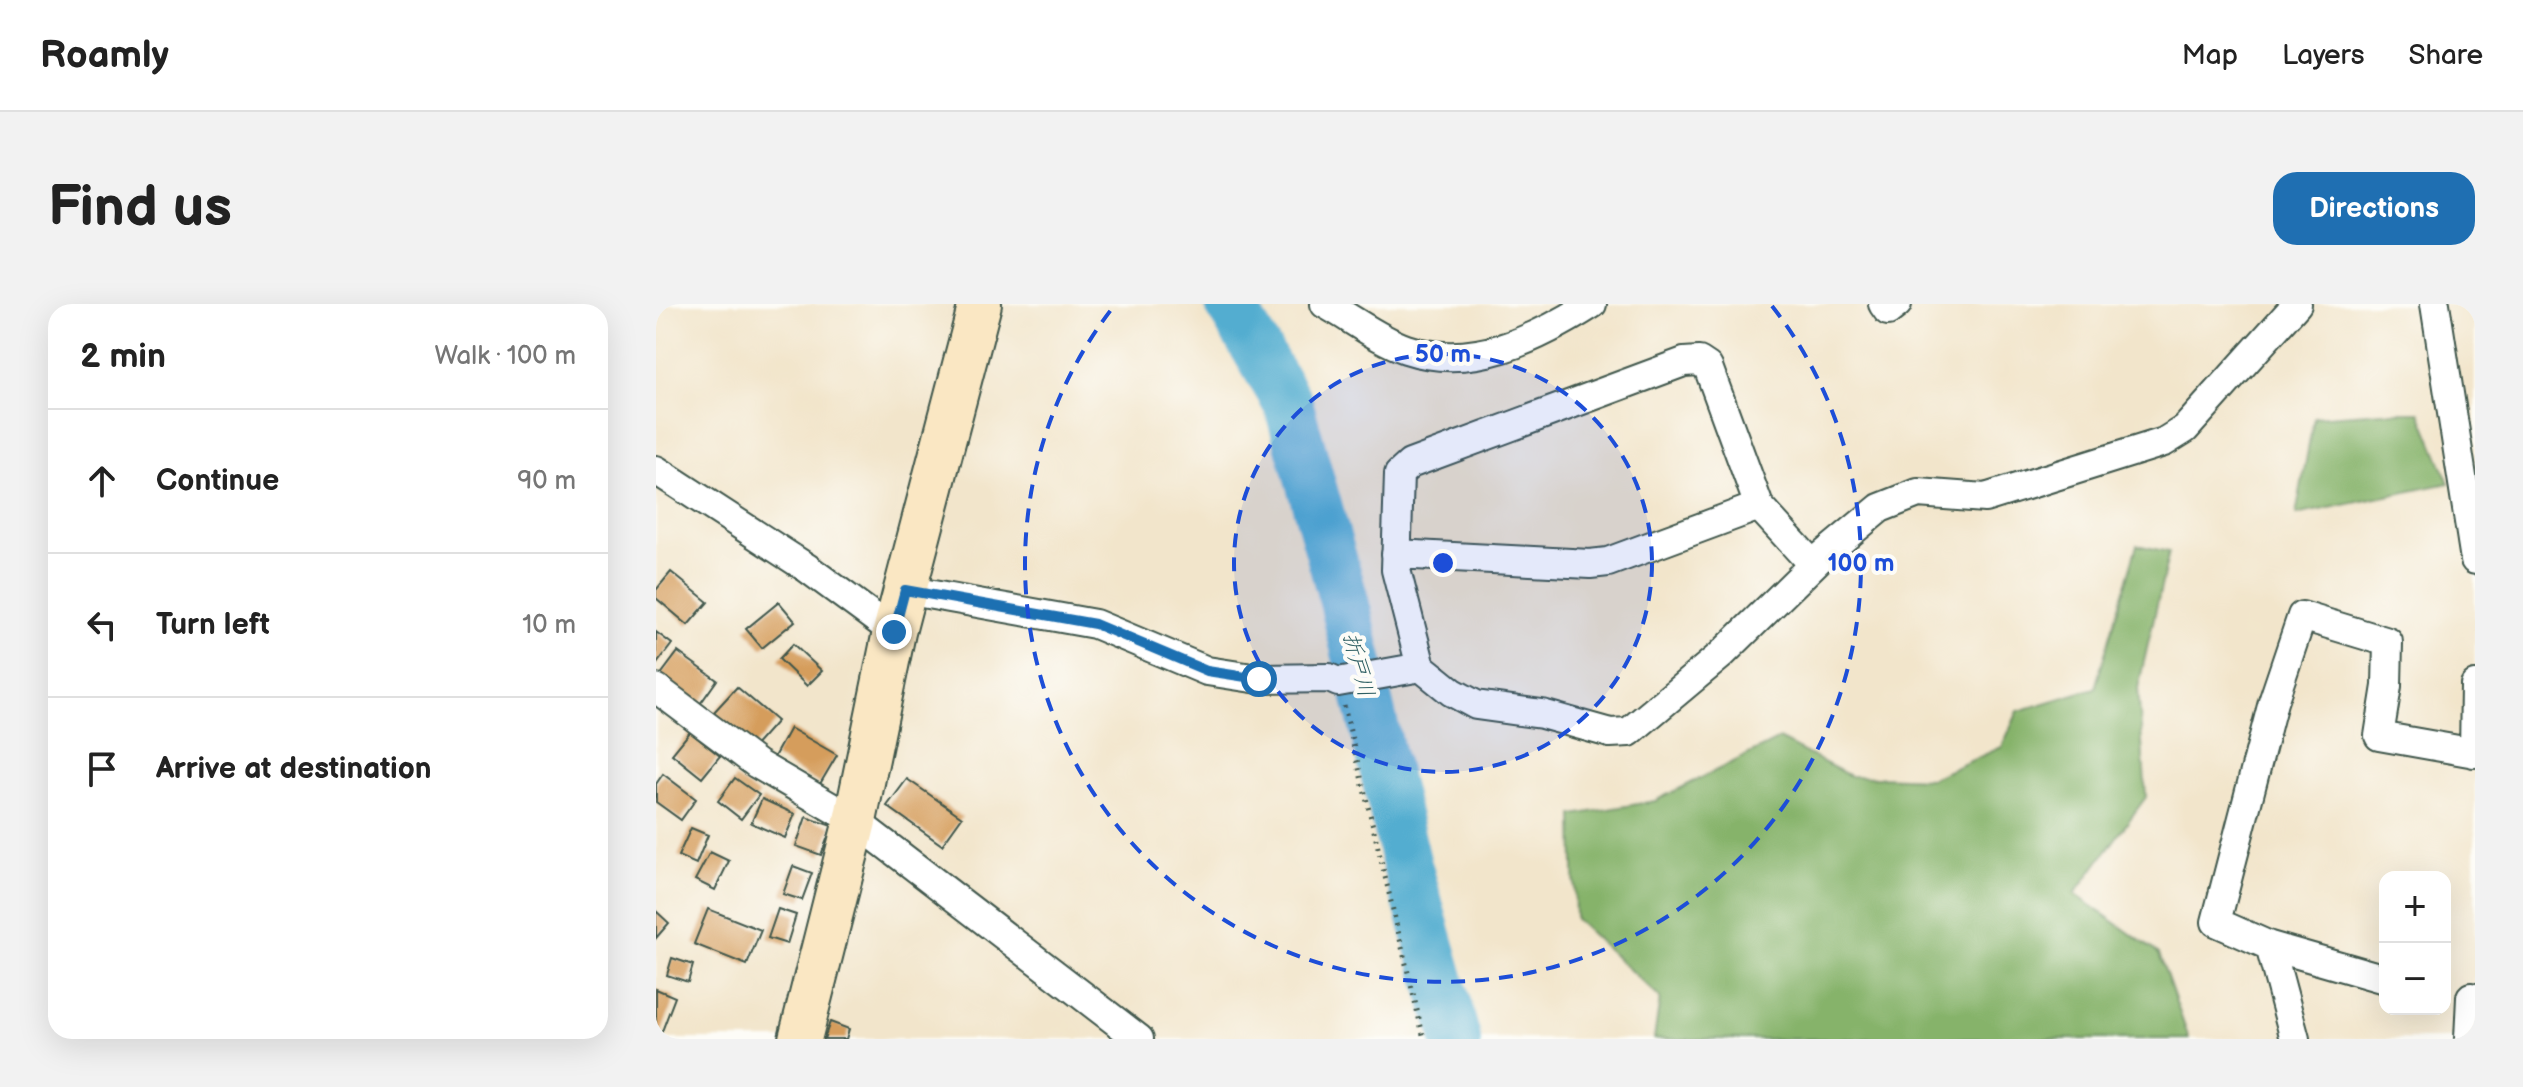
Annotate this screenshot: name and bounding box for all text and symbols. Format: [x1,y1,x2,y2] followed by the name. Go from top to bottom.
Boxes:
[40,33,169,78] text: Roamly
[2182,39,2238,72] text: Map
[2282,39,2365,72] text: Layers
[2409,39,2483,72] text: Share
[2273,172,2475,245] button: Directions
[48,175,232,242] text: Find us
[80,336,166,377] text: 2 min
[1415,340,1471,369] text: 50 m
[434,341,576,372] text: Walk · 100 m
[80,459,124,503] icon: ahead
[156,463,279,499] text: Continue
[517,466,576,497] text: 90 m
[1429,549,1457,577] centre of rings
[1828,549,1894,578] text: 100 m
[80,603,124,647] icon: left
[156,607,270,643] text: Turn left
[522,610,576,641] text: 10 m
[876,614,912,650] route end
[1336,630,1380,700] water label: 折戸川
[1241,661,1277,697] route start
[80,747,124,791] icon: arrive
[156,751,432,787] text: Arrive at destination
[2379,871,2451,1015] map controls
[2379,871,2451,943] button: +
[2379,943,2451,1015] button: −

